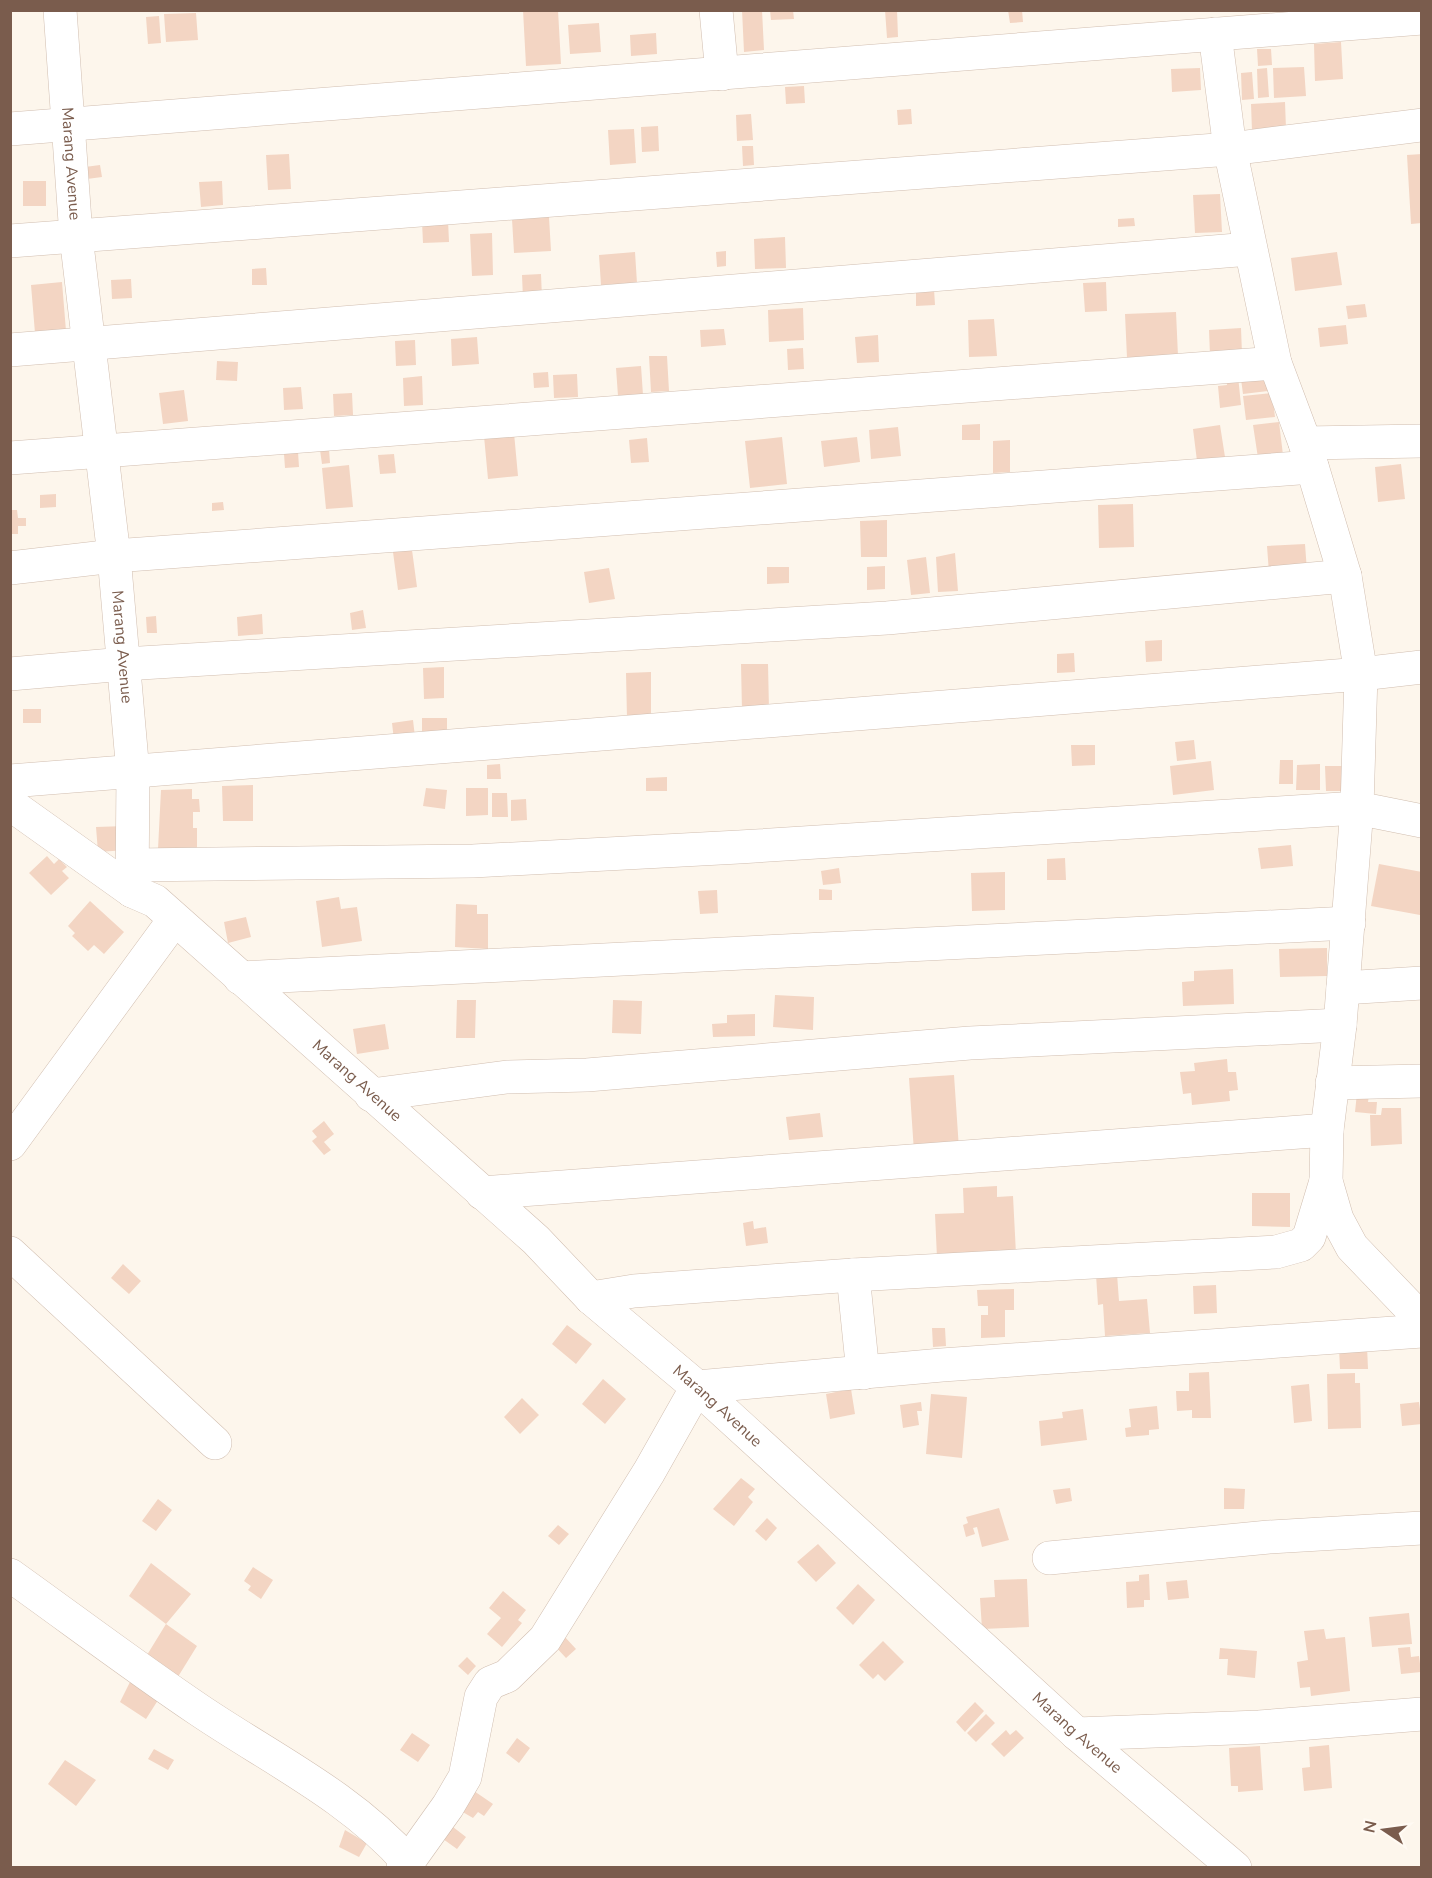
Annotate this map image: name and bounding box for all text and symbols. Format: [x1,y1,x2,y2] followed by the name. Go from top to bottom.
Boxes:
[56,106,86,221] street label: Marang Avenue
[106,589,138,704] street label: Marang Avenue
[307,1035,407,1127] street label: Marang Avenue
[668,1360,767,1452] street label: Marang Avenue
[1027,1687,1127,1779] street label: Marang Avenue
[1354,1800,1414,1860] north arrow
[1358,1819,1382,1835] text: N

